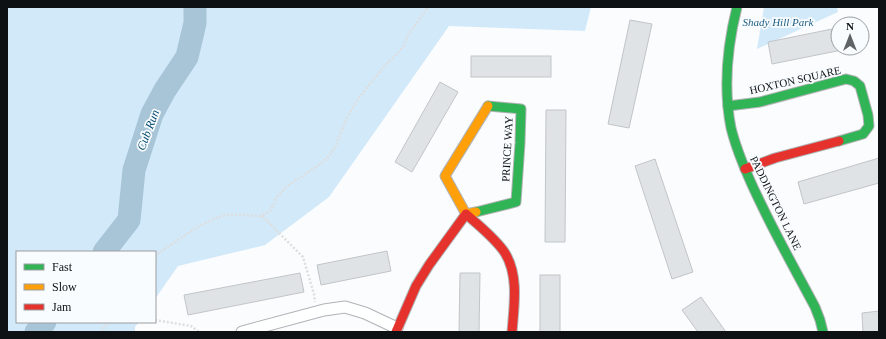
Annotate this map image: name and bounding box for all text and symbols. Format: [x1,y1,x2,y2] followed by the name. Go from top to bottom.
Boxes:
[743,16,815,28] park label: Shady Hill Park
[830,16,870,56] north arrow
[846,20,854,32] text: N
[748,64,842,96] street label: HOXTON SQUARE
[134,108,162,152] water label: Cub Run
[499,116,515,182] street label: PRINCE WAY
[748,154,804,252] street label: PADDINGTON LANE
[16,251,156,323] legend
[52,260,73,274] text: Fast
[52,280,77,294] text: Slow
[52,300,72,314] text: Jam

